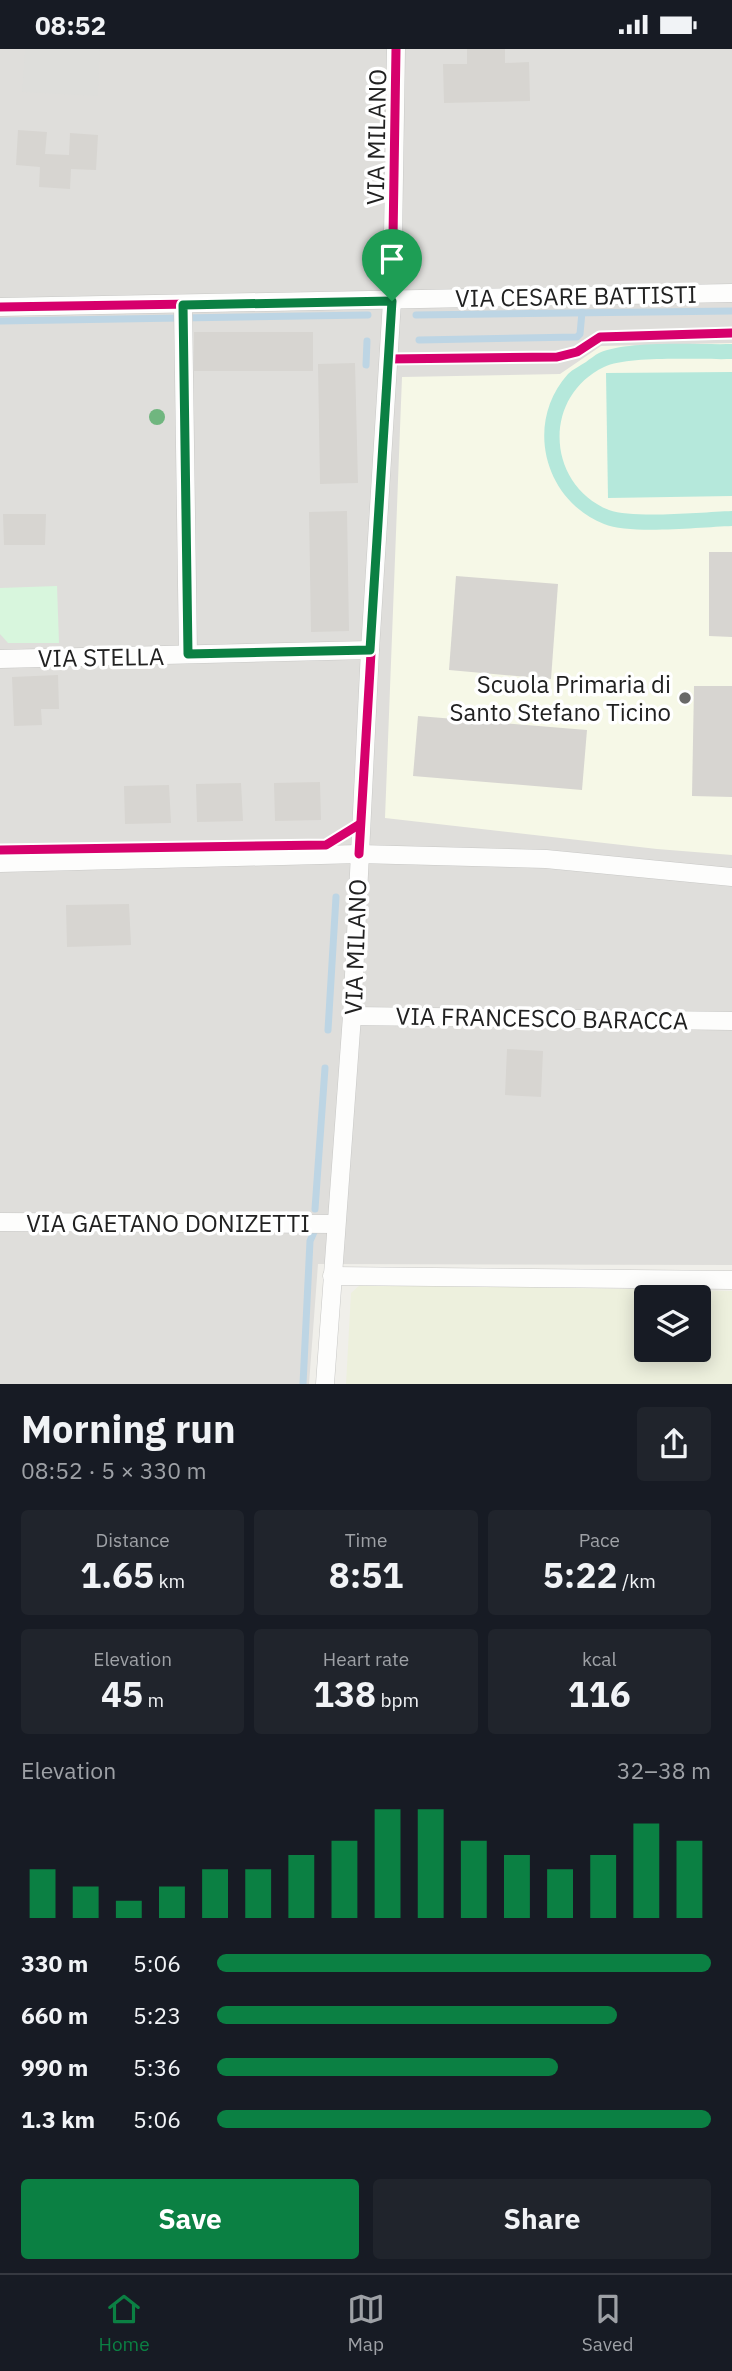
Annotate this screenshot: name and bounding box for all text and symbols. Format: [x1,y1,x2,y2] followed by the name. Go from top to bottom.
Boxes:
[35,8,106,42] text: 08:52
[359,69,393,205] street label: VIA MILANO
[362,229,422,301] pin
[373,240,411,278] icon: arrive
[455,278,697,314] street label: VIA CESARE BATTISTI
[37,640,165,674] street label: VIA STELLA
[450,668,671,728] place label: Scuola Primaria di Santo Stefano Ticino
[677,690,693,706] marker: Scuola Primaria di Santo Stefano Ticino
[337,878,373,1016] street label: VIA MILANO
[395,999,689,1037] street label: VIA FRANCESCO BARACCA
[26,1207,310,1239] street label: VIA GAETANO DONIZETTI
[634,1285,711,1362] map controls
[634,1285,711,1362] button: layers
[21,1404,236,1453] text: Morning run
[637,1407,711,1481] button: share
[21,1455,207,1485] text: 08:52 · 5 × 330 m
[96,1528,170,1552] text: Distance
[345,1528,387,1552] text: Time
[579,1528,620,1552] text: Pace
[80,1552,154,1598] text: 1.65
[329,1552,403,1598] text: 8:51
[543,1552,617,1598] text: 5:22
[154,1569,185,1593] text: km
[617,1569,656,1593] text: /km
[93,1647,172,1671] text: Elevation
[323,1647,409,1671] text: Heart rate
[582,1647,617,1671] text: kcal
[101,1671,143,1717] text: 45
[313,1671,376,1717] text: 138
[568,1671,631,1717] text: 116
[143,1688,164,1712] text: m
[376,1688,419,1712] text: bpm
[21,1755,116,1785] text: Elevation
[617,1755,711,1785] text: 32–38 m
[21,1948,88,1978] text: 330 m
[133,1948,181,1978] text: 5:06
[21,2000,88,2030] text: 660 m
[133,2000,181,2030] text: 5:23
[21,2052,88,2082] text: 990 m
[133,2052,181,2082] text: 5:36
[21,2104,95,2134] text: 1.3 km
[133,2104,181,2134] text: 5:06
[21,2179,359,2259] button: Save
[373,2179,711,2259] button: Share
[99,2290,150,2356] tab: Home
[347,2290,385,2356] tab: Map
[582,2290,633,2356] tab: Saved

